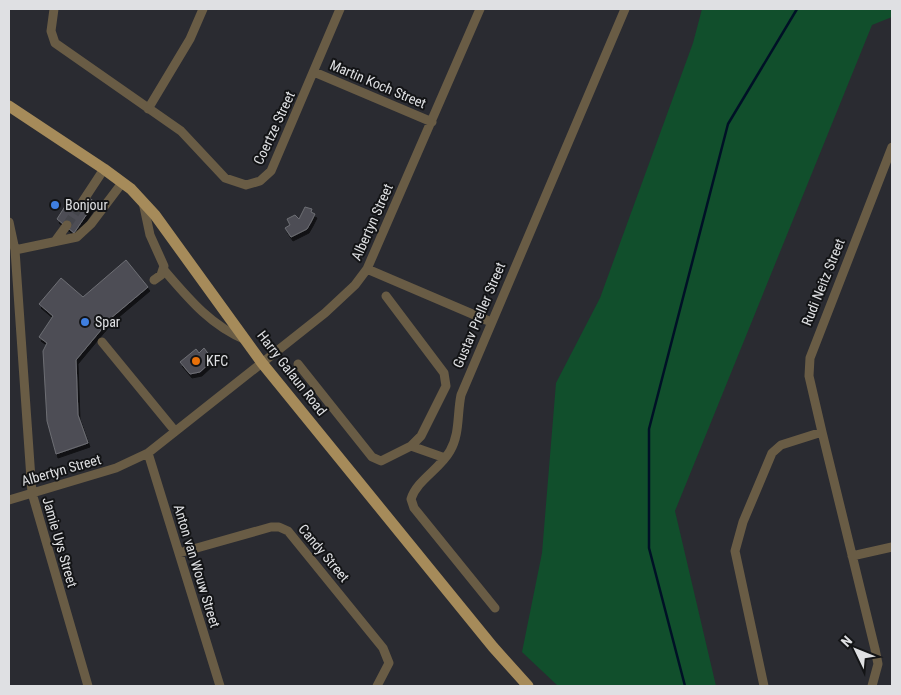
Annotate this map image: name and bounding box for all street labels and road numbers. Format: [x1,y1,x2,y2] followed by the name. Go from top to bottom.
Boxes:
[327,57,429,111] street label: Martin Koch Street
[250,89,298,167] street label: Coertze Street
[348,181,396,263] street label: Albertyn Street
[798,236,848,328] street label: Rudi Neitz Street
[450,260,508,370] street label: Gustav Preller Street
[254,328,330,418] street label: Harry Galaun Road
[19,451,103,489] street label: Albertyn Street
[39,495,81,589] street label: Jamie Uys Street
[171,503,223,629] street label: Anton van Wouw Street
[295,521,353,585] street label: Candy Street

